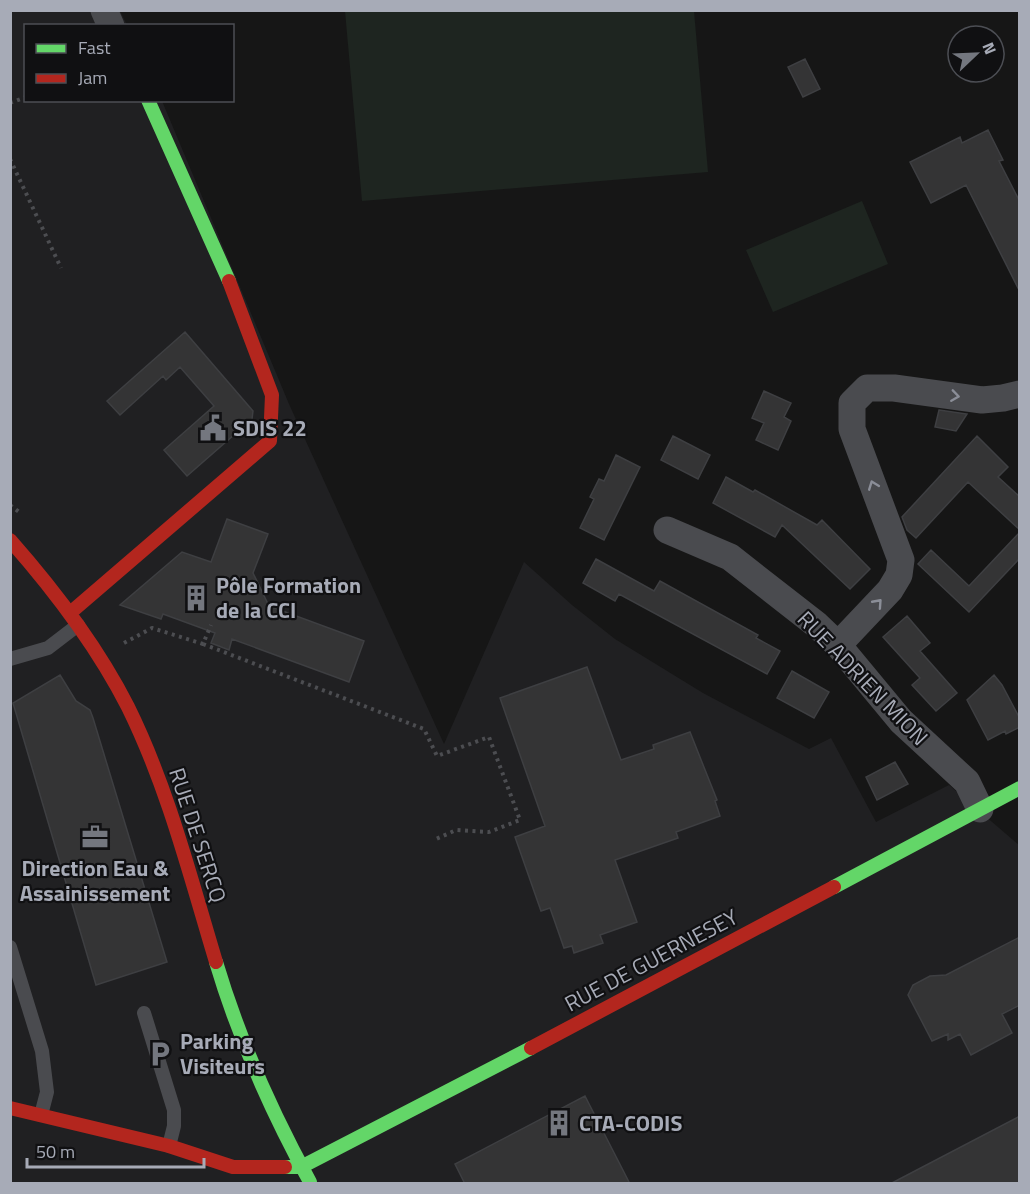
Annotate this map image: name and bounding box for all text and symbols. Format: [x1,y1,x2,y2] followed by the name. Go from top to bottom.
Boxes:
[24,24,234,102] legend
[946,24,1006,84] north arrow
[78,34,111,61] text: Fast
[977,38,1003,58] text: N
[78,64,107,91] text: Jam
[950,390,960,402] one-way arrow
[233,411,307,445] place label: SDIS 22
[198,413,228,443] public building icon: SDIS 22
[868,480,880,491] one-way arrow
[216,568,361,627] place label: Pôle Formation de la CCI
[181,583,211,613] building icon: Pôle Formation de la CCI
[871,599,882,610] one-way arrow
[790,603,936,753] street label: RUE ADRIEN MION
[160,763,236,907] street label: RUE DE SERCQ
[80,822,110,852] office icon: Direction Eau & Assainissement
[20,851,170,910] place label: Direction Eau & Assainissement
[558,900,744,1020] street label: RUE DE GUERNESEY
[180,1024,265,1083] place label: Parking Visiteurs
[145,1039,175,1069] parking icon: Parking Visiteurs
[579,1106,682,1140] place label: CTA-CODIS
[544,1108,574,1138] building icon: CTA-CODIS
[27,1131,204,1169] scale bar
[36,1138,75,1165] text: 50 m

